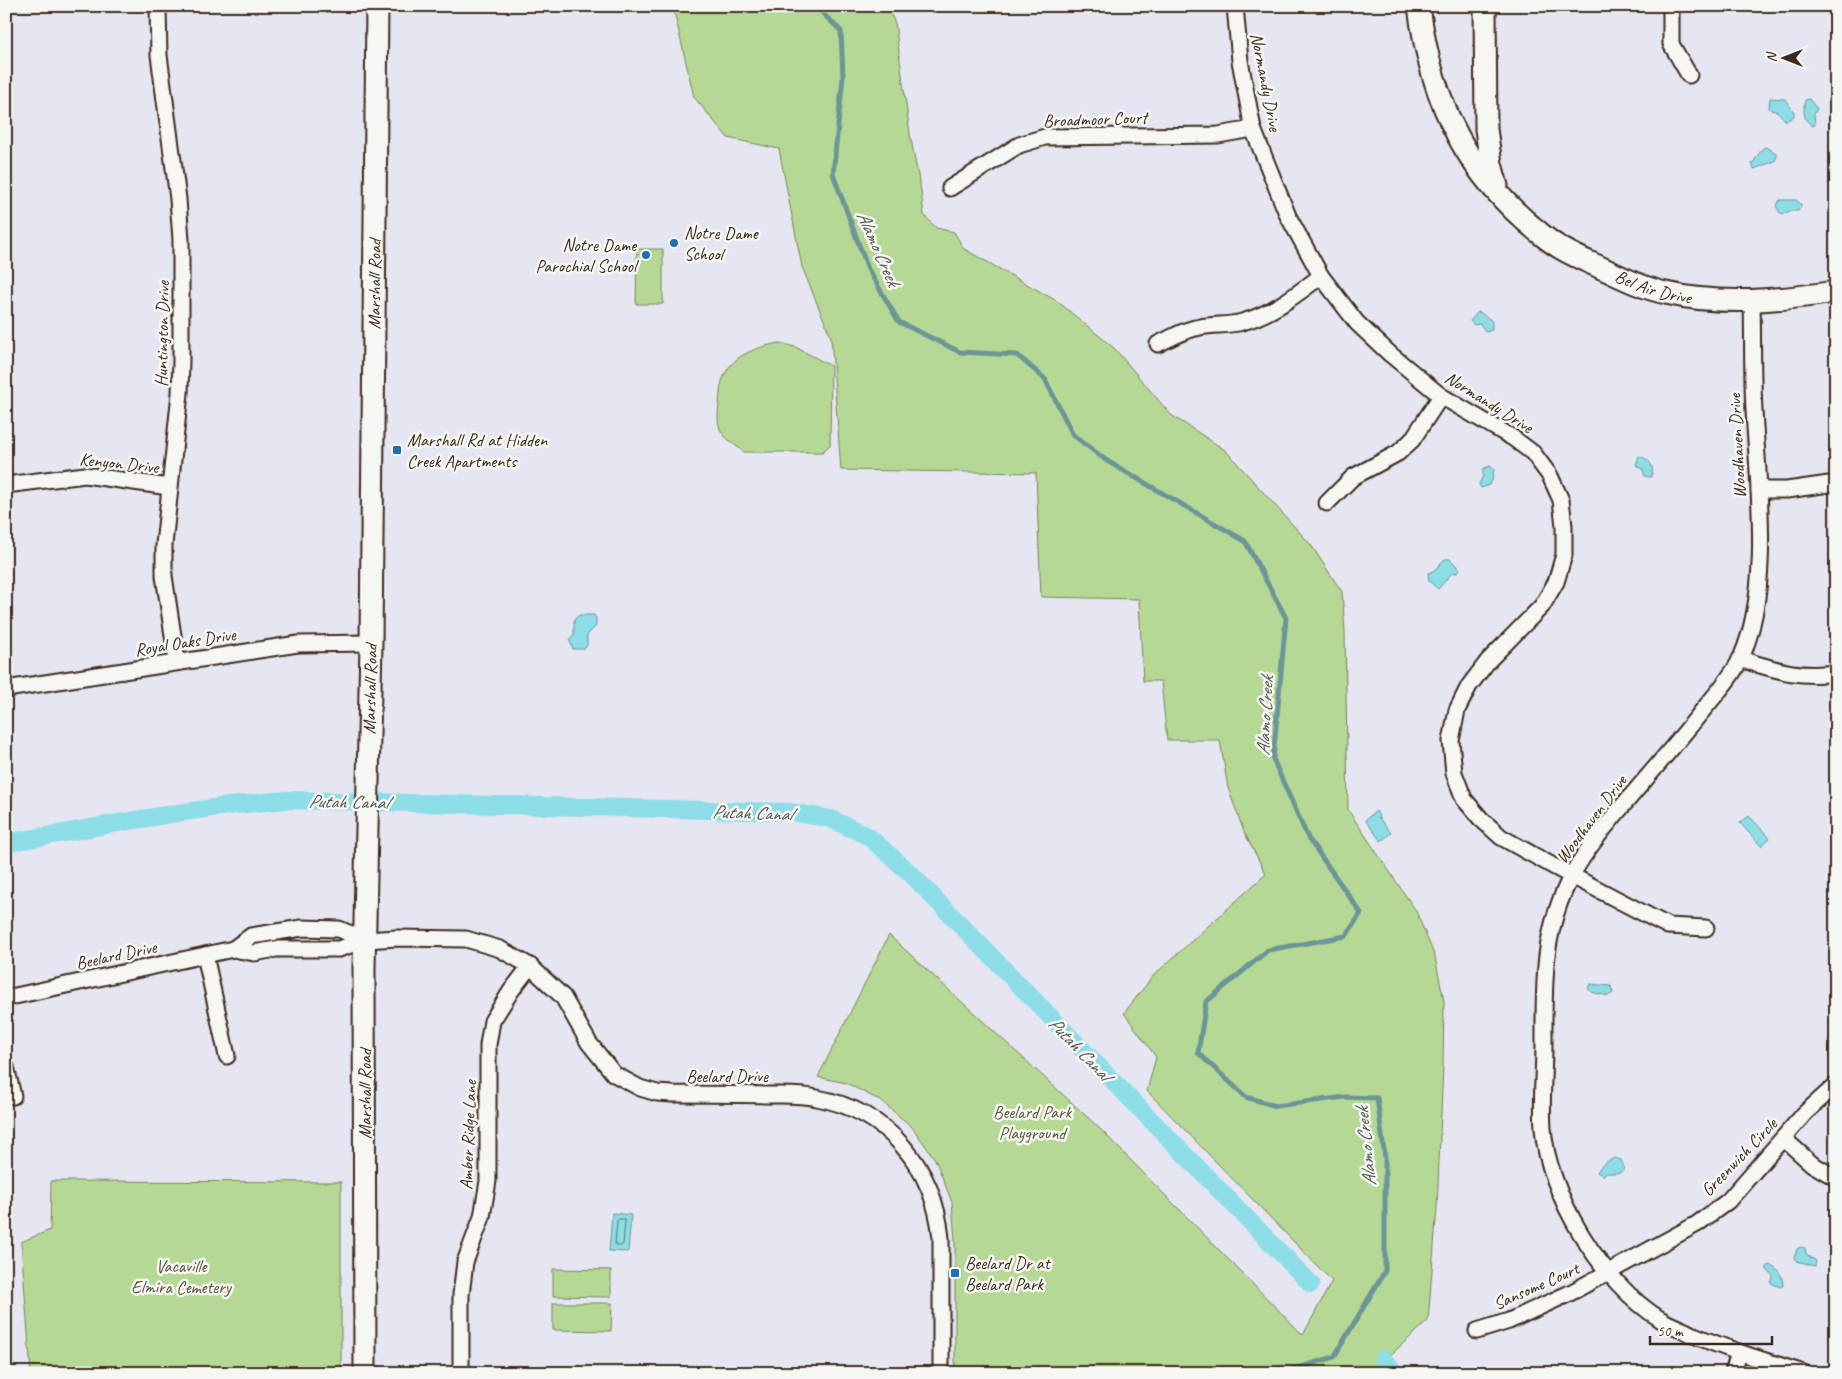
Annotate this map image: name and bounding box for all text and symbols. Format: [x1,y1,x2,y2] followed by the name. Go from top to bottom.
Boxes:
[1246,31,1287,134] street label: Normandy Drive
[1760,32,1810,82] north arrow
[1763,51,1780,62] text: N
[1043,106,1150,132] street label: Broadmoor Court
[851,207,906,292] water label: Alamo Creek
[684,222,759,265] place label: Notre Dame School
[536,234,639,277] place label: Notre Dame Parochial School
[363,236,386,329] street label: Marshall Road
[668,237,680,249] marker: Notre Dame School
[640,249,652,261] marker: Notre Dame Parochial School
[1612,265,1694,309] street label: Bel Air Drive
[150,280,174,387] street label: Huntington Drive
[1441,366,1538,438] street label: Normandy Drive
[1723,392,1751,499] street label: Woodhaven Drive
[407,429,548,472] place label: Marshall Rd at Hidden Creek Apartments
[391,444,403,456] marker: Marshall Rd at Hidden Creek Apartments
[78,448,161,478] street label: Kenyon Drive
[133,623,238,661] street label: Royal Oaks Drive
[358,641,382,734] street label: Marshall Road
[1251,673,1279,756] water label: Alamo Creek
[1551,770,1632,867] street label: Woodhaven Drive
[308,789,395,815] water label: Putah Canal
[712,800,799,827] water label: Putah Canal
[74,936,159,974] street label: Beelard Drive
[1043,1012,1120,1090] water label: Putah Canal
[354,1046,376,1139] street label: Marshall Road
[686,1065,769,1087] street label: Beelard Drive
[455,1079,481,1190] street label: Amber Ridge Lane
[993,1101,1072,1144] park label: Beelard Park Playground
[1350,1103,1382,1187] water label: Alamo Creek
[1696,1112,1783,1201] street label: Greenwich Circle
[965,1252,1052,1295] place label: Beelard Dr at Beelard Park
[131,1255,233,1298] park label: Vacaville Elmira Cemetery
[1490,1257,1584,1315] street label: Sansome Court
[949,1267,961,1279] marker: Beelard Dr at Beelard Park
[1650,1314,1772,1346] scale bar
[1657,1322,1684,1341] text: 50 m

